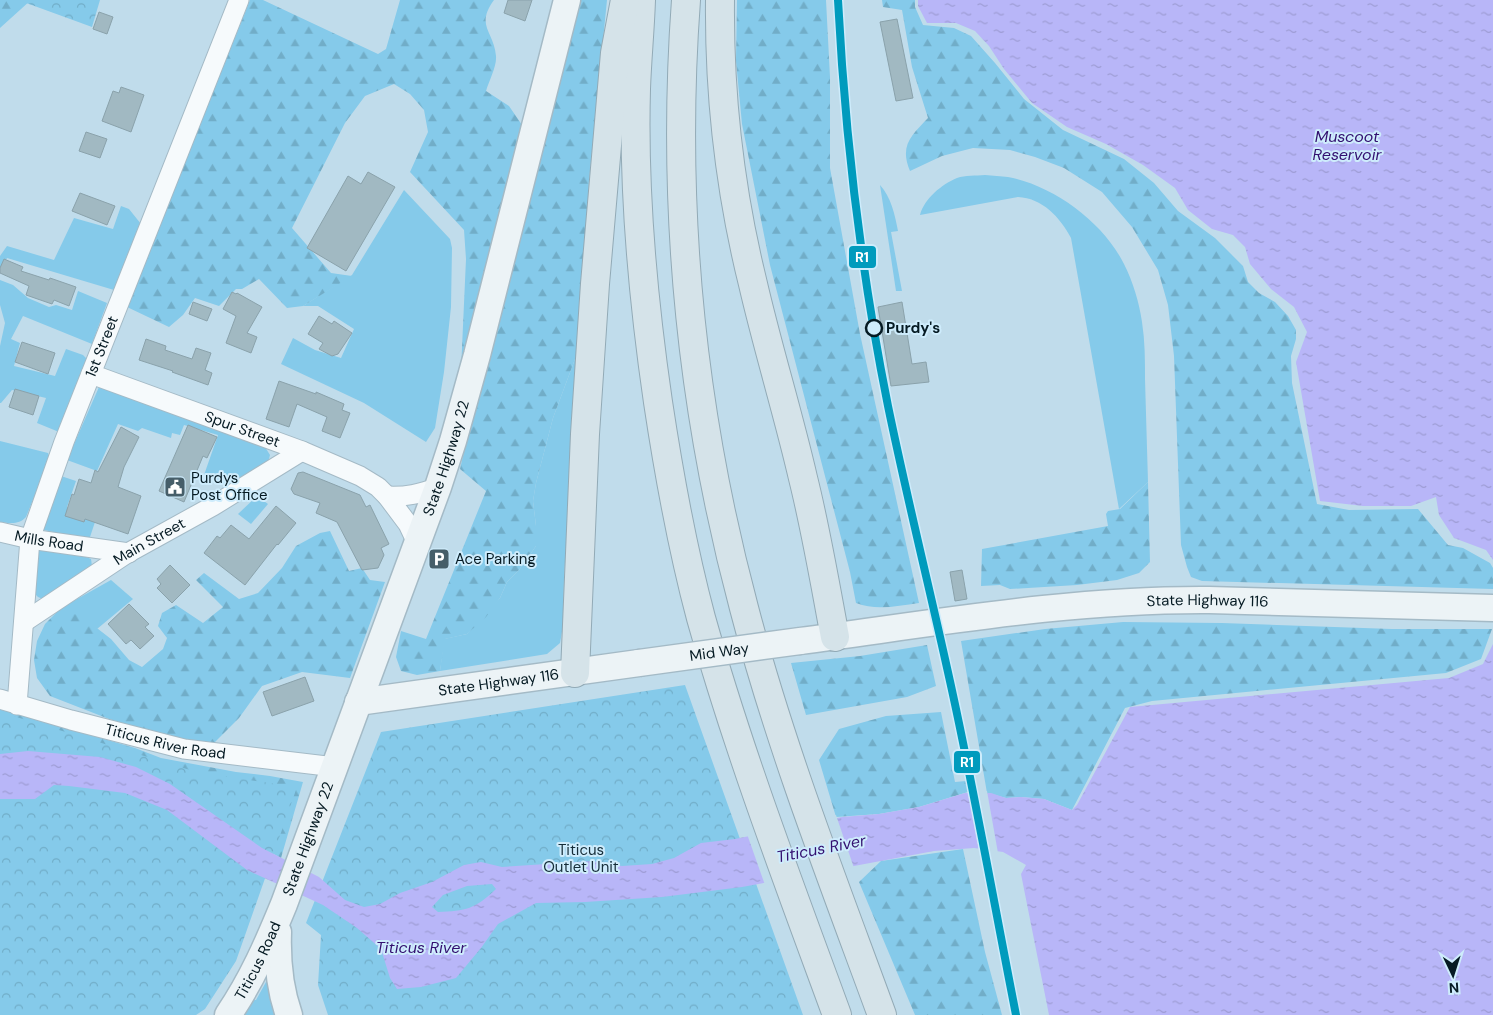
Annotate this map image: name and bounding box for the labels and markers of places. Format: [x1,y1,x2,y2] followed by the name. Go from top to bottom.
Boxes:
[886,318,940,338] place label: Purdy's
[865,319,883,337] marker: Purdy's
[191,468,268,505] place label: Purdys Post Office
[163,475,187,499] public building icon: Purdys Post Office
[427,547,451,571] parking icon: Ace Parking
[455,549,536,569] place label: Ace Parking

